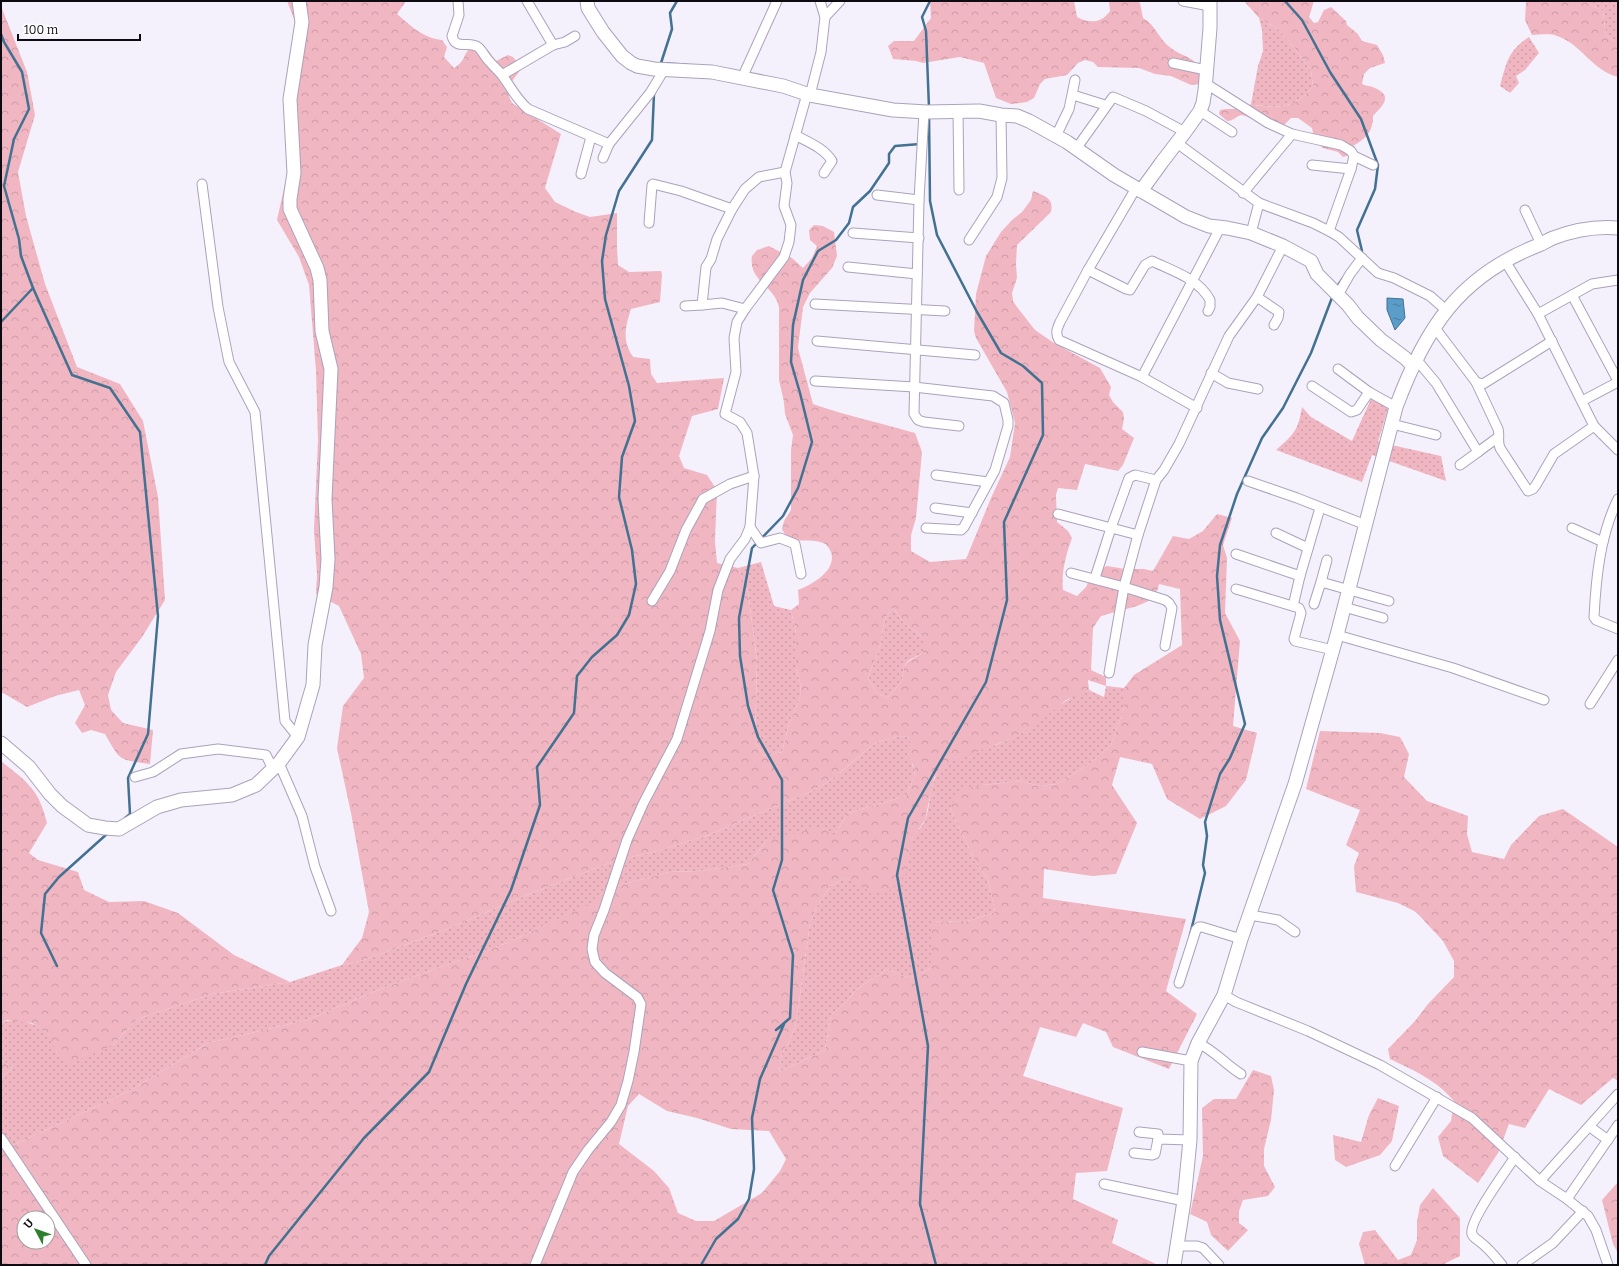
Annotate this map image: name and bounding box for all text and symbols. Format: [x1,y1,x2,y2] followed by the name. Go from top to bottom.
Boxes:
[18,16,140,42] scale bar
[24,23,59,37] text: 100 m
[16,1210,56,1250] north arrow
[21,1216,36,1231] text: U

